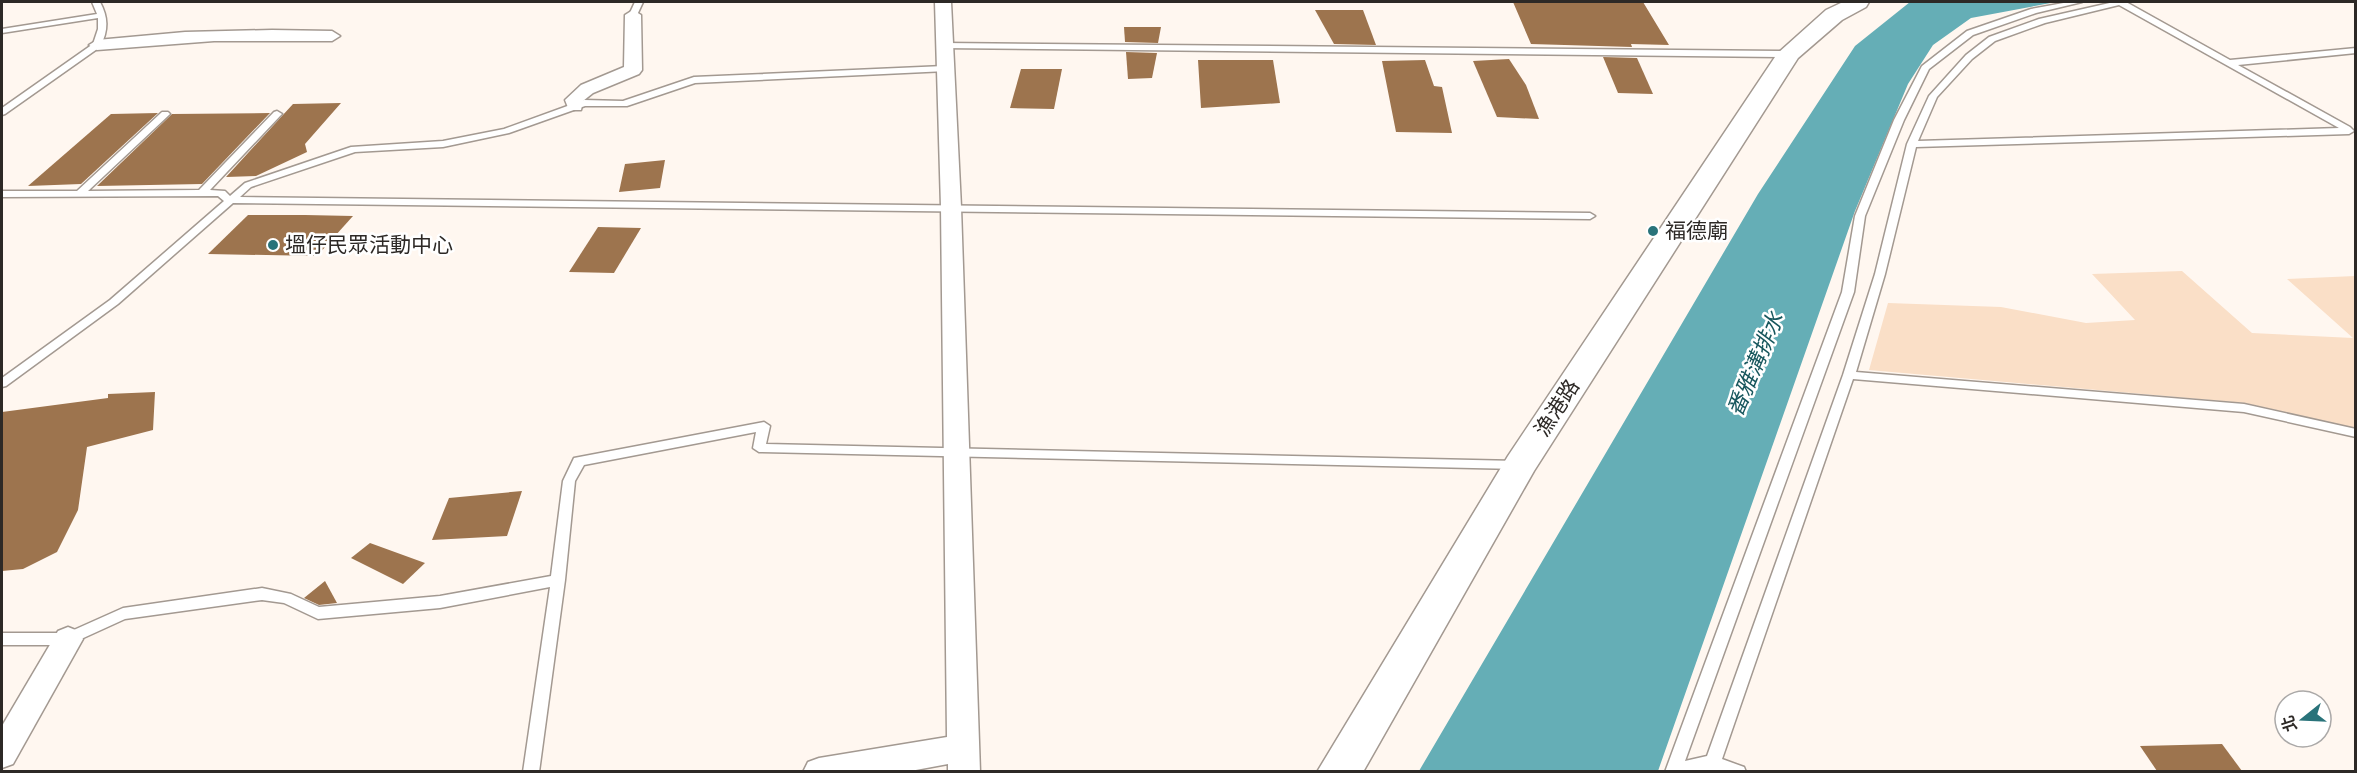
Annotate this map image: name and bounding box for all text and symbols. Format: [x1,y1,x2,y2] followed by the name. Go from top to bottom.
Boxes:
[1665,216,1728,245] place label: 福德廟
[1646,224,1660,238] marker: 福德廟
[285,230,453,259] place label: 塭仔民眾活動中心
[266,238,280,252] marker: 塭仔民眾活動中心
[1720,307,1791,420] water label: 番雅溝排水
[1527,373,1586,442] street label: 漁港路
[2273,689,2333,749] north arrow
[2276,713,2302,735] text: 北

